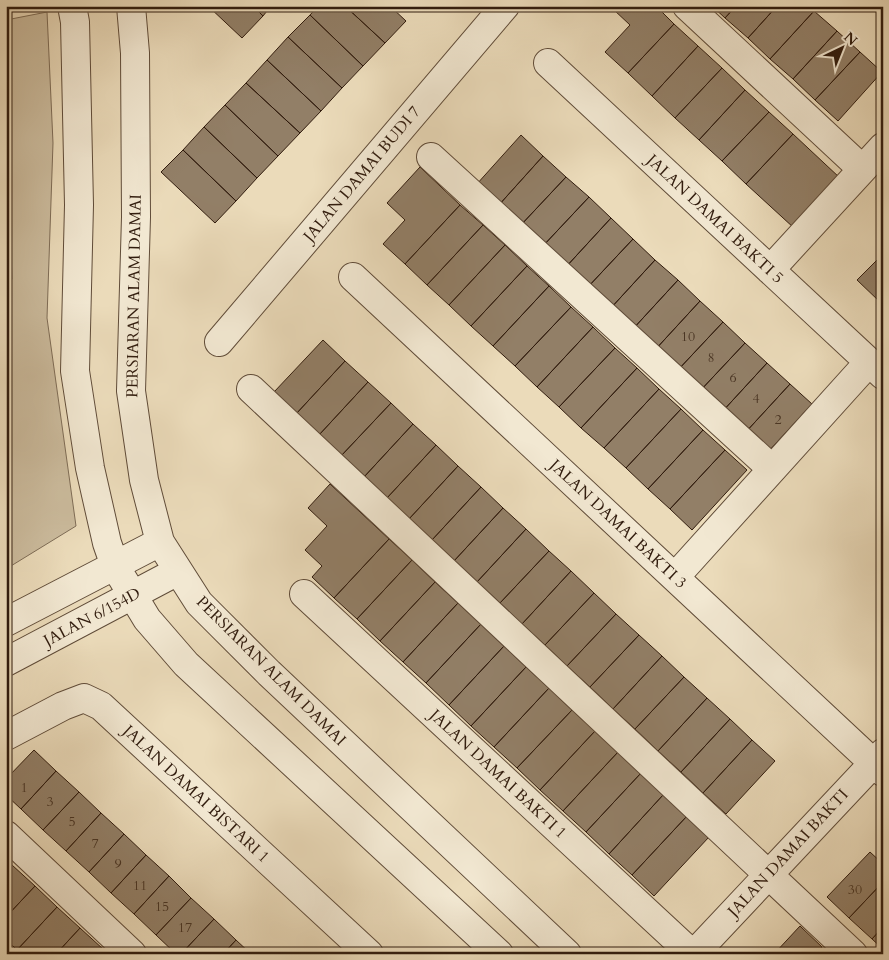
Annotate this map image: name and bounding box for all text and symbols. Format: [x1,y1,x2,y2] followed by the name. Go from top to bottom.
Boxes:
[816,22,866,72] north arrow
[840,28,861,50] text: N
[297,101,425,248] street label: JALAN DAMAI BUDI 7
[640,148,788,289] street label: JALAN DAMAI BAKTI 5
[121,194,147,398] street label: PERSIARAN ALAM DAMAI
[681,327,695,346] house number: 10
[707,348,715,367] house number: 8
[729,368,737,387] house number: 6
[752,389,760,408] house number: 4
[774,410,782,429] house number: 2
[543,453,691,594] street label: JALAN DAMAI BAKTI 3
[38,582,144,653] street label: JALAN 6/154D
[191,591,351,751] street label: PERSIARAN ALAM DAMAI
[423,703,571,844] street label: JALAN DAMAI BAKTI 1
[116,719,274,868] street label: JALAN DAMAI BISTARI 1
[20,778,28,797] house number: 1
[721,784,853,923] street label: JALAN DAMAI BAKTI
[46,792,54,811] house number: 3
[68,812,76,831] house number: 5
[91,834,99,853] house number: 7
[114,854,122,873] house number: 9
[133,876,147,895] house number: 11
[848,880,862,899] house number: 30
[155,897,169,916] house number: 15
[178,918,192,937] house number: 17

